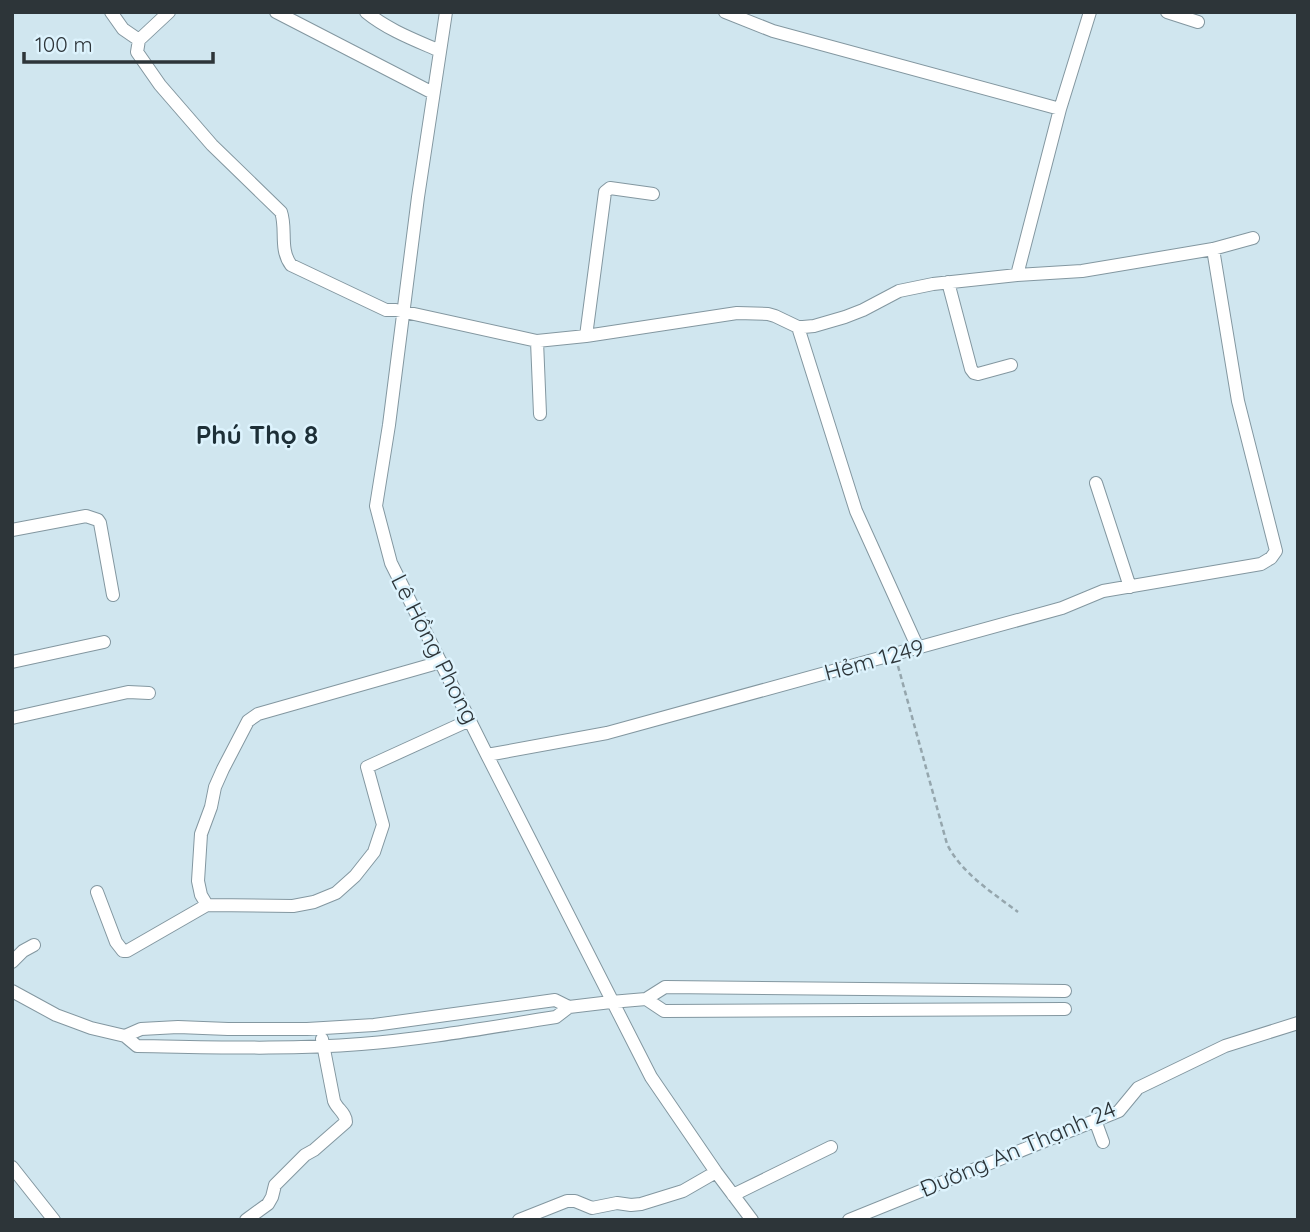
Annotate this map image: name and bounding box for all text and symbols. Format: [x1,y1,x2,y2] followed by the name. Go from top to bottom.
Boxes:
[24,21,214,65] scale bar
[35,31,93,57] text: 100 m
[196,418,318,451] district label: Phú Thọ 8
[385,569,486,729] street label: Lê Hồng Phong
[821,632,927,687] street label: Hẻm 1249
[916,1094,1120,1203] street label: Đường An Thạnh 24

